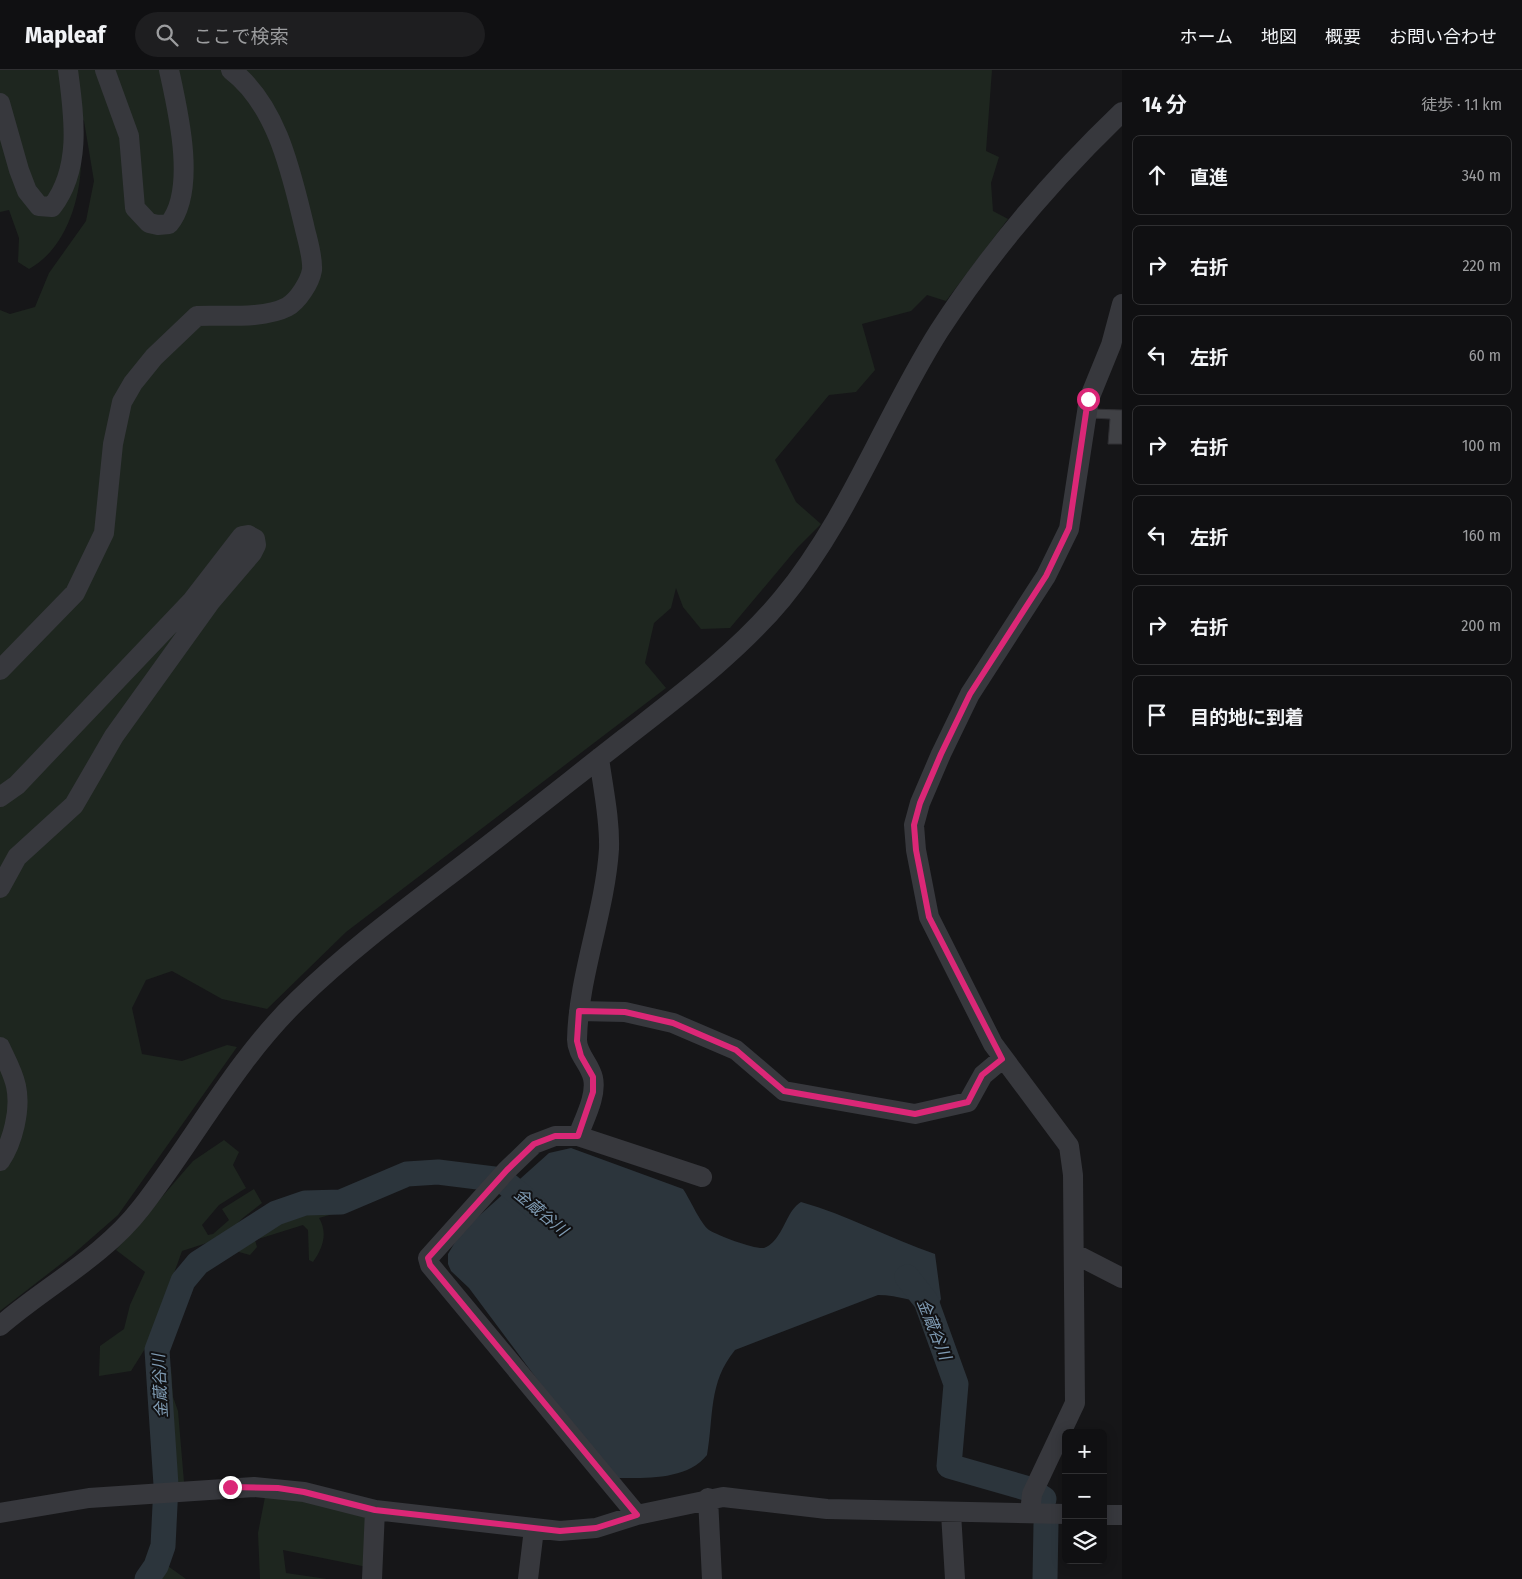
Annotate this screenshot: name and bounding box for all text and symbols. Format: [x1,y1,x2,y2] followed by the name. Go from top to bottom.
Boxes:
[135,12,485,57] search box
[25,21,105,49] text: Mapleaf
[153,21,181,49] icon: search
[193,25,289,48] text: ここで検索
[1180,26,1233,48] text: ホーム
[1261,26,1297,48] text: 地図
[1325,26,1361,48] text: 概要
[1389,26,1497,48] text: お問い合わせ
[1142,92,1187,118] text: 14 分
[1421,95,1502,114] text: 徒歩 · 1.1 km
[1143,161,1171,189] icon: ahead
[1190,166,1228,189] text: 直進
[1462,166,1501,185] text: 340 m
[1143,251,1171,279] icon: right
[1190,256,1228,279] text: 右折
[1462,256,1501,275] text: 220 m
[1143,341,1171,369] icon: left
[1190,346,1228,369] text: 左折
[1469,346,1501,365] text: 60 m
[1077,388,1100,411] route start
[1143,431,1171,459] icon: right
[1190,436,1228,459] text: 右折
[1462,436,1501,455] text: 100 m
[1143,521,1171,549] icon: left
[1190,526,1228,549] text: 左折
[1462,526,1501,545] text: 160 m
[1143,611,1171,639] icon: right
[1190,616,1228,639] text: 右折
[1461,616,1501,635] text: 200 m
[1143,701,1171,729] icon: arrive
[1190,706,1304,729] text: 目的地に到着
[510,1184,573,1241] water label: 金蔵谷川
[913,1296,956,1364] water label: 金蔵谷川
[149,1352,171,1418] water label: 金蔵谷川
[1062,1429,1107,1564] map controls
[1062,1429,1107,1474] button: +
[1062,1474,1107,1519] button: −
[219,1476,242,1499] route end
[1062,1519,1107,1564] button: layers

